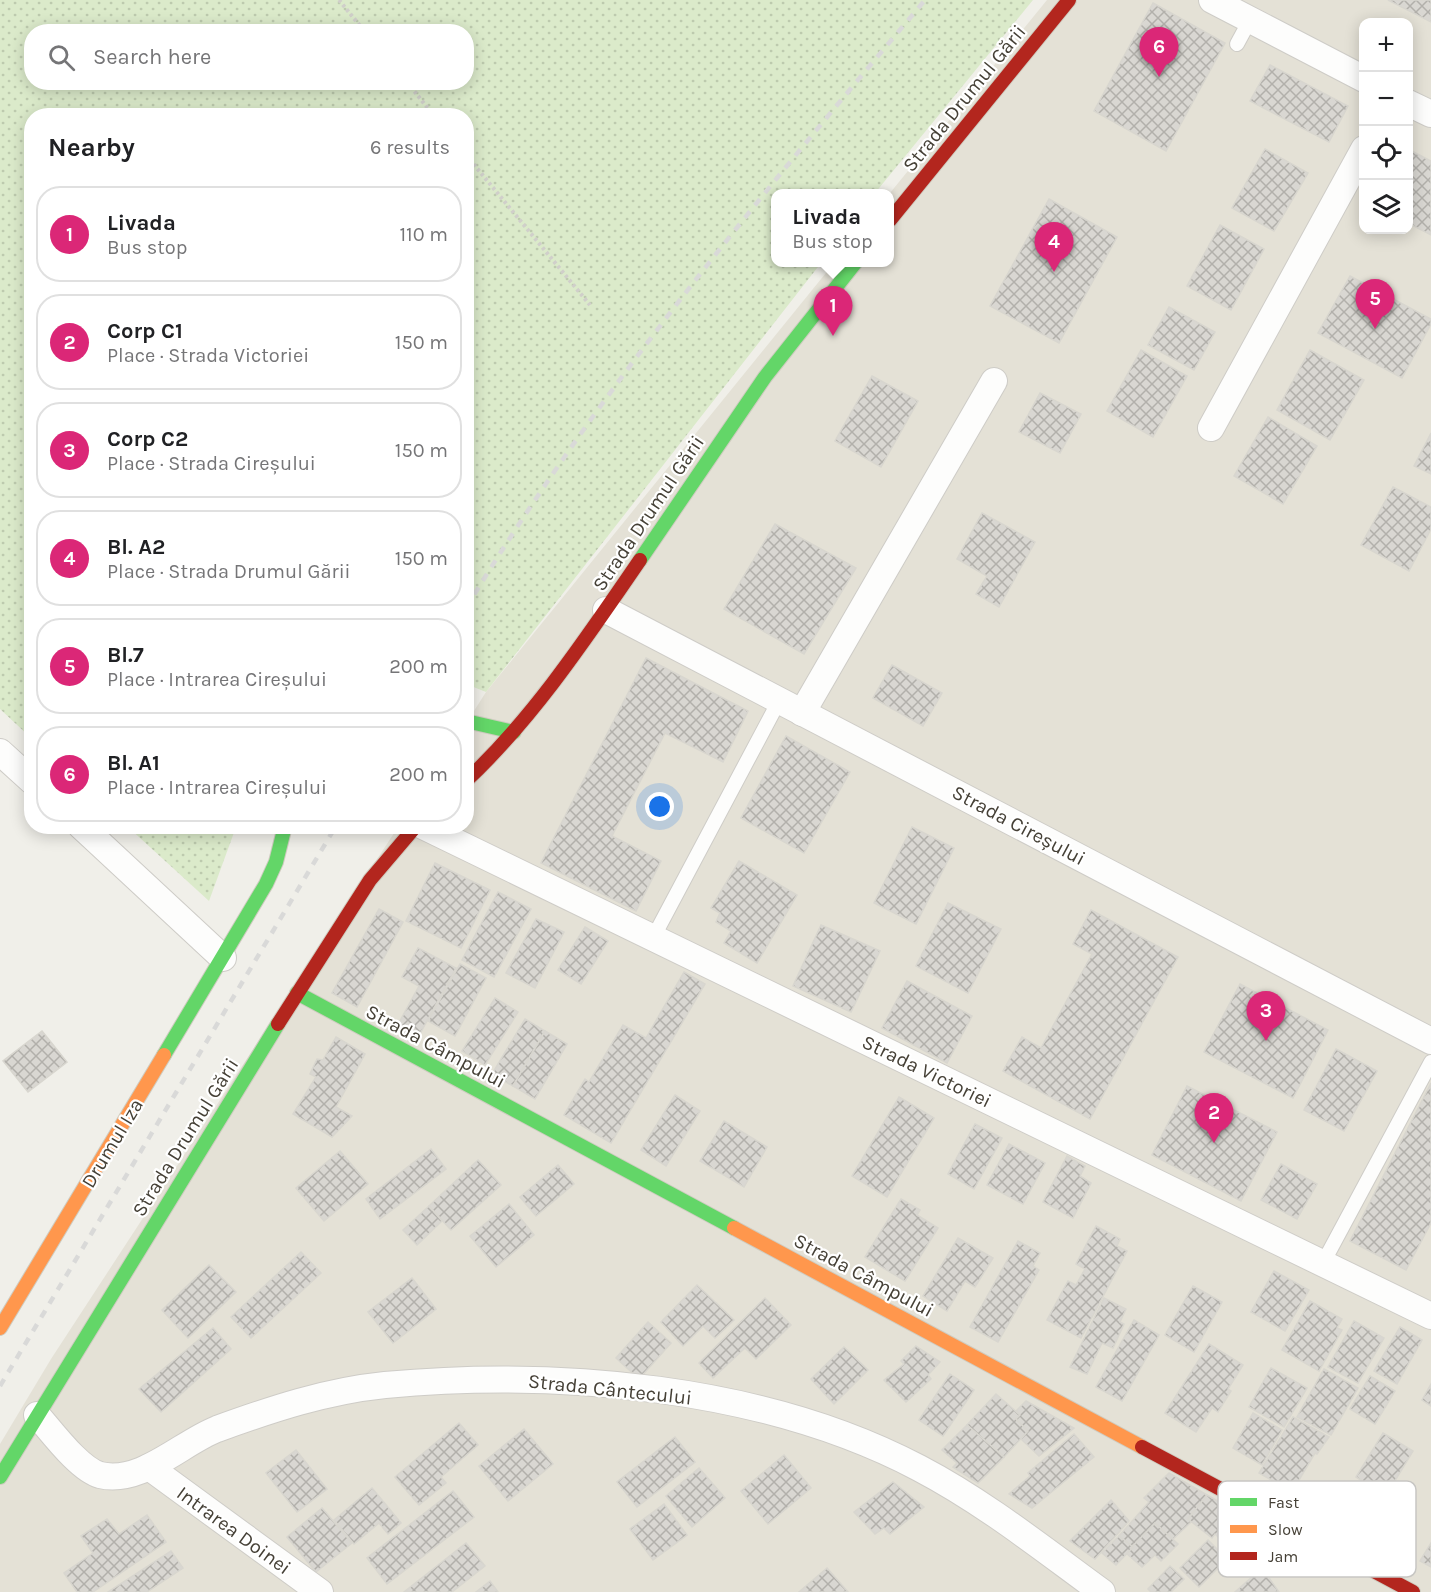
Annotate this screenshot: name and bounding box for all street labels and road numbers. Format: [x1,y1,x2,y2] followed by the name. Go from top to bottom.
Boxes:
[898,20,1031,176] street label: Strada Drumul Gării
[588,431,709,595] street label: Strada Drumul Gării
[948,781,1089,870] street label: Strada Cireșului
[362,1000,510,1093] street label: Strada Câmpului
[858,1030,995,1113] street label: Strada Victoriei
[127,1054,243,1221] street label: Strada Drumul Gării
[77,1095,148,1192] street label: Drumul Iza
[790,1229,938,1322] street label: Strada Câmpului
[527,1369,693,1410] street label: Strada Cântecului
[172,1481,295,1579] street label: Intrarea Doinei

